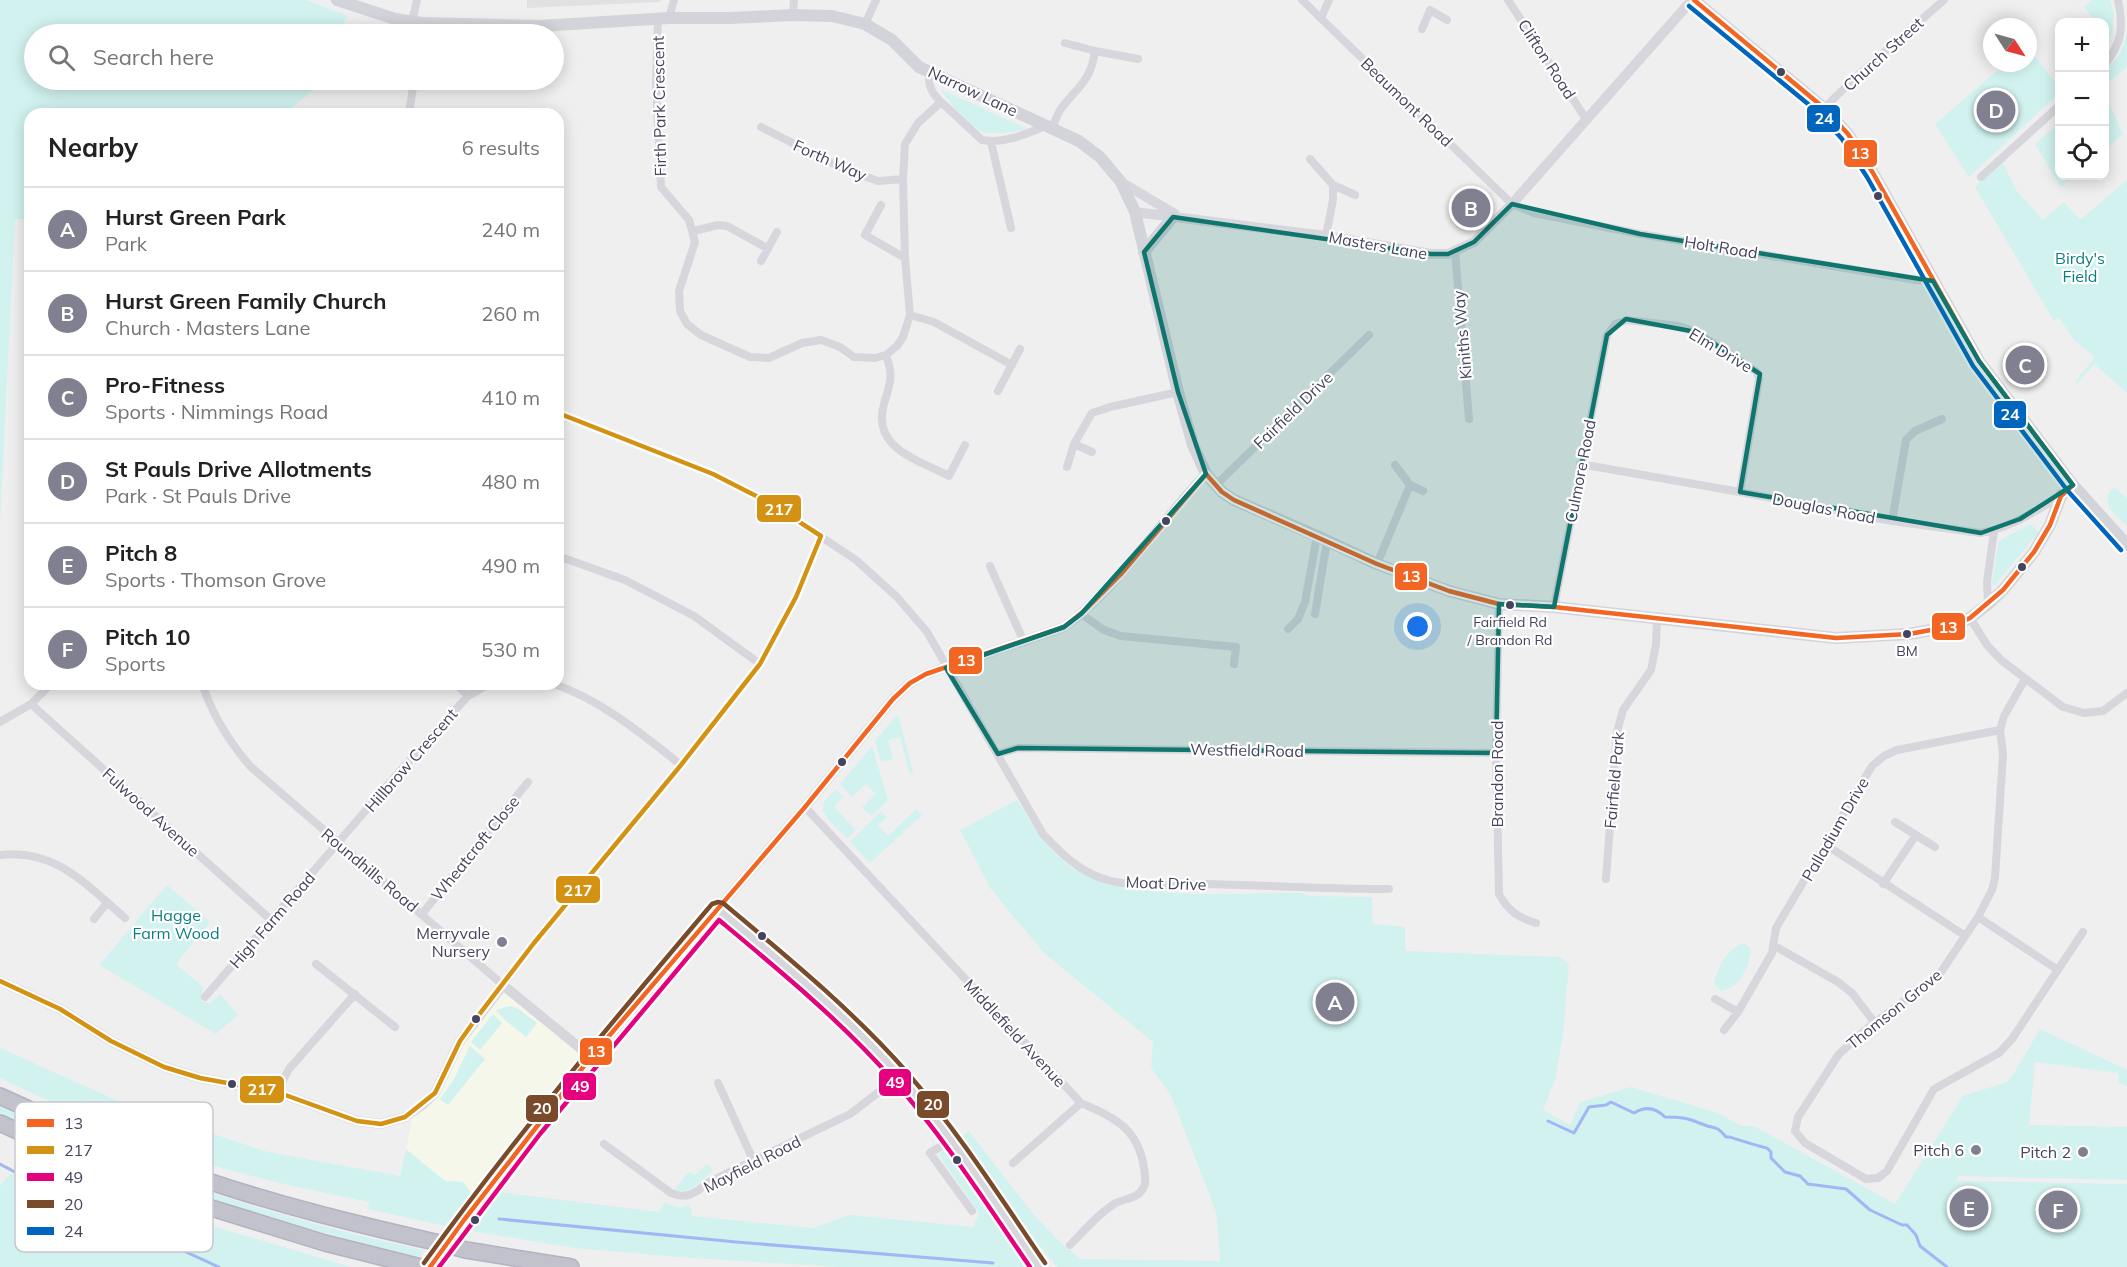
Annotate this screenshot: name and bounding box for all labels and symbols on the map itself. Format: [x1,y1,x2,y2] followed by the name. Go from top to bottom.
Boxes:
[1839,13,1928,95] street label: Church Street
[1514,15,1580,103] street label: Clifton Road
[1983,18,2037,72] north arrow
[648,35,670,177] street label: Firth Park Crescent
[1357,53,1457,151] street label: Beaumont Road
[925,62,1021,120] street label: Narrow Lane
[1775,66,1787,78] unlabelled marker
[1976,88,2016,132] pin: D
[1806,104,1841,133] line badge: 24
[1814,108,1834,128] text: 24
[790,135,870,185] street label: Forth Way
[1843,139,1878,168] line badge: 13
[1850,143,1870,163] text: 13
[1452,186,1490,230] pin: B
[1872,190,1884,202] unlabelled marker
[1327,226,1429,264] street label: Masters Lane
[1683,231,1759,263] street label: Holt Road
[2055,248,2105,286] park label: Birdy's Field
[1448,289,1476,380] street label: Kiniths Way
[1686,323,1756,377] street label: Elm Drive
[2006,342,2044,388] pin: C
[1249,367,1337,453] street label: Fairfield Drive
[1993,400,2027,429] line badge: 24
[2000,404,2020,424] text: 24
[1560,418,1600,524] street label: Culmore Road
[1771,488,1877,528] street label: Douglas Road
[756,494,802,523] line badge: 217
[765,499,793,519] text: 217
[1160,515,1172,527] unlabelled marker
[2016,561,2028,573] unlabelled marker
[1394,562,1428,591] line badge: 13
[1401,566,1421,586] text: 13
[1504,599,1516,611] marker: Fairfield Rd / Brandon Rd
[1403,612,1432,641] your location
[1931,612,1966,641] line badge: 13
[1467,613,1552,649] place label: Fairfield Rd / Brandon Rd
[1938,617,1958,637] text: 13
[1901,628,1913,640] marker: BM
[1896,642,1918,660] place label: BM
[948,646,983,675] line badge: 13
[956,650,976,670] text: 13
[361,704,462,816] street label: Hillbrow Crescent
[1487,720,1507,828] street label: Brandon Road
[1600,730,1628,829] street label: Fairfield Park
[1190,739,1304,761] street label: Westfield Road
[836,756,848,768] unlabelled marker
[98,763,204,861] street label: Fulwood Avenue
[1797,774,1873,884] street label: Palladium Drive
[427,792,523,904] street label: Wheatcroft Close
[317,824,423,916] street label: Roundhills Road
[225,868,319,972] street label: High Farm Road
[1125,872,1207,894] street label: Moat Drive
[555,875,601,904] line badge: 217
[564,880,592,900] text: 217
[132,905,220,943] park label: Hagge Farm Wood
[416,923,490,961] place label: Merryvale Nursery
[756,930,768,942] unlabelled marker
[495,935,509,949] marker: Merryvale Nursery
[1842,965,1946,1053] street label: Thomson Grove
[960,975,1070,1091] street label: Middlefield Avenue
[1316,980,1354,1024] pin: A
[470,1013,482,1025] unlabelled marker
[579,1037,613,1066] line badge: 13
[586,1041,606,1061] text: 13
[878,1068,912,1097] line badge: 49
[562,1072,597,1101] line badge: 49
[885,1072,905,1092] text: 49
[239,1075,285,1104] line badge: 217
[570,1076,590,1096] text: 49
[226,1078,238,1090] unlabelled marker
[248,1079,276,1099] text: 217
[916,1090,950,1119] line badge: 20
[525,1094,559,1123] line badge: 20
[923,1094,943,1114] text: 20
[532,1098,552,1118] text: 20
[15,1102,213,1252] legend
[64,1113,83,1133] text: 13
[700,1131,804,1197] street label: Mayfield Road
[64,1140,93,1160] text: 217
[1913,1140,1964,1160] place label: Pitch 6
[2020,1142,2071,1162] place label: Pitch 2
[1969,1143,1983,1157] marker: Pitch 6
[2076,1145,2090,1159] marker: Pitch 2
[951,1154,963,1166] unlabelled marker
[64,1167,83,1187] text: 49
[1950,1186,1988,1230] pin: E
[2038,1188,2078,1232] pin: F
[64,1194,83,1214] text: 20
[469,1214,481,1226] unlabelled marker
[64,1221,84,1241] text: 24

